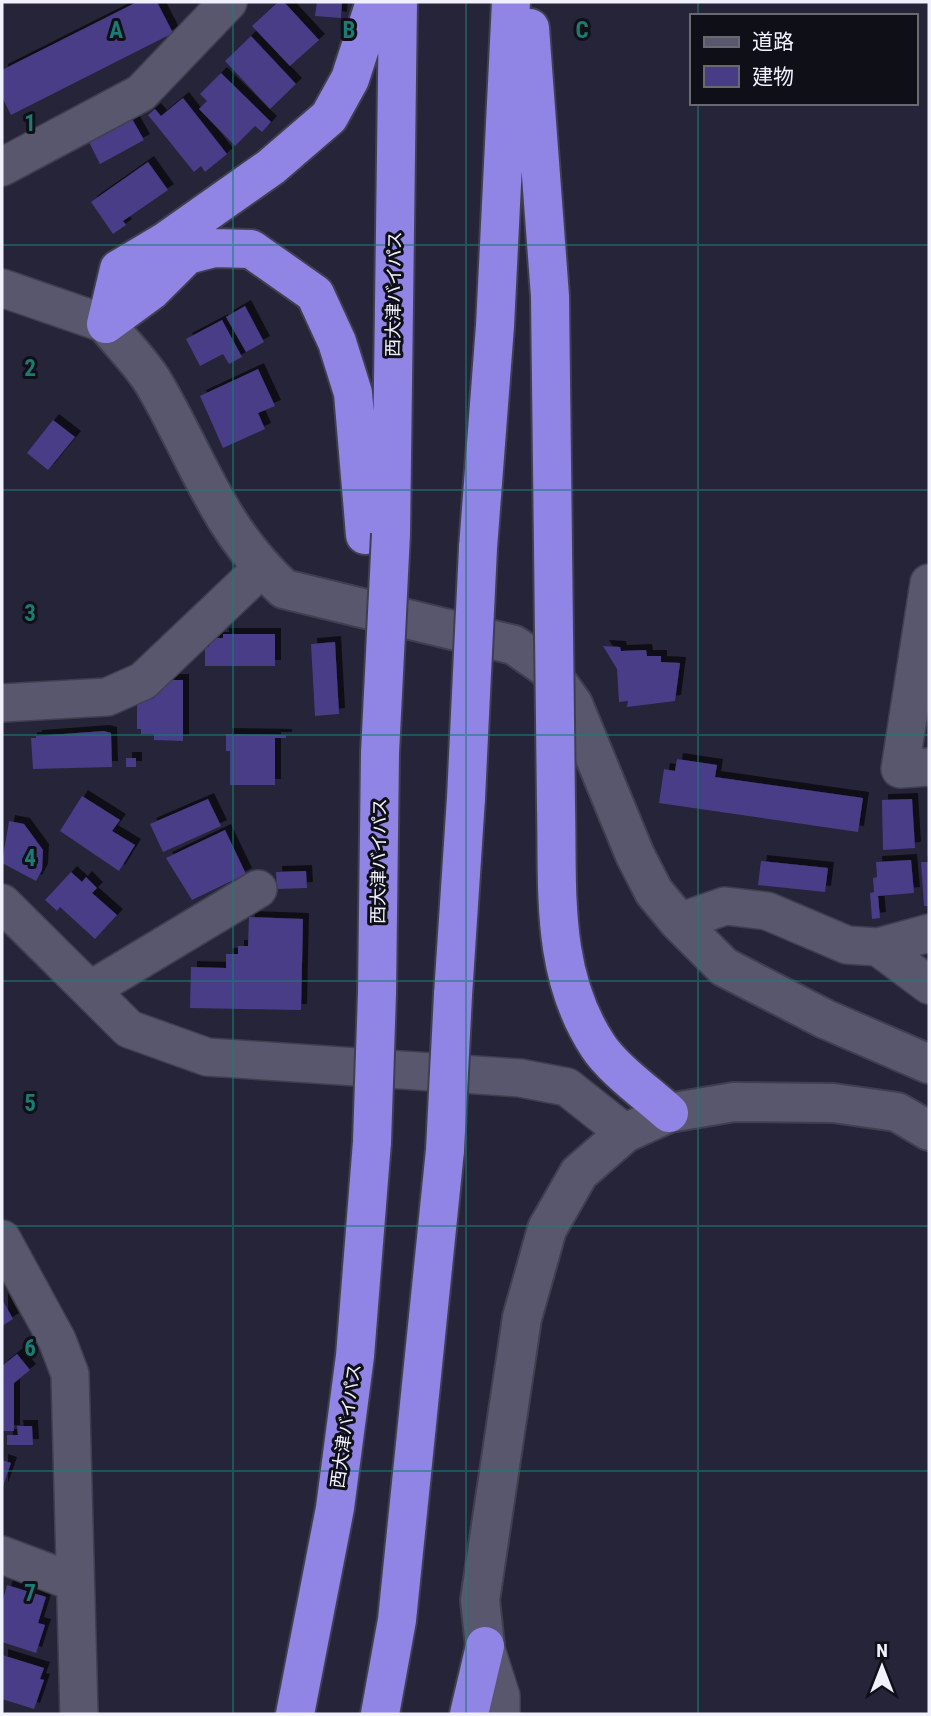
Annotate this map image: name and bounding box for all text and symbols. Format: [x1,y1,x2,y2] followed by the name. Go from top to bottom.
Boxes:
[690,14,917,105] legend
[109,17,123,44] text: A
[343,17,355,44] text: B
[575,17,589,44] text: C
[752,30,794,54] text: 道路
[752,65,794,89] text: 建物
[24,110,36,137] text: 1
[382,231,405,357] street label: 西大津バイパス
[24,355,36,382] text: 2
[24,600,36,627] text: 3
[367,798,390,924] street label: 西大津バイパス
[24,845,36,872] text: 4
[24,1090,36,1117] text: 5
[24,1335,36,1362] text: 6
[326,1362,365,1490] street label: 西大津バイパス
[24,1580,36,1607] text: 7
[847,1632,917,1702] north arrow
[876,1639,888,1662] text: N

